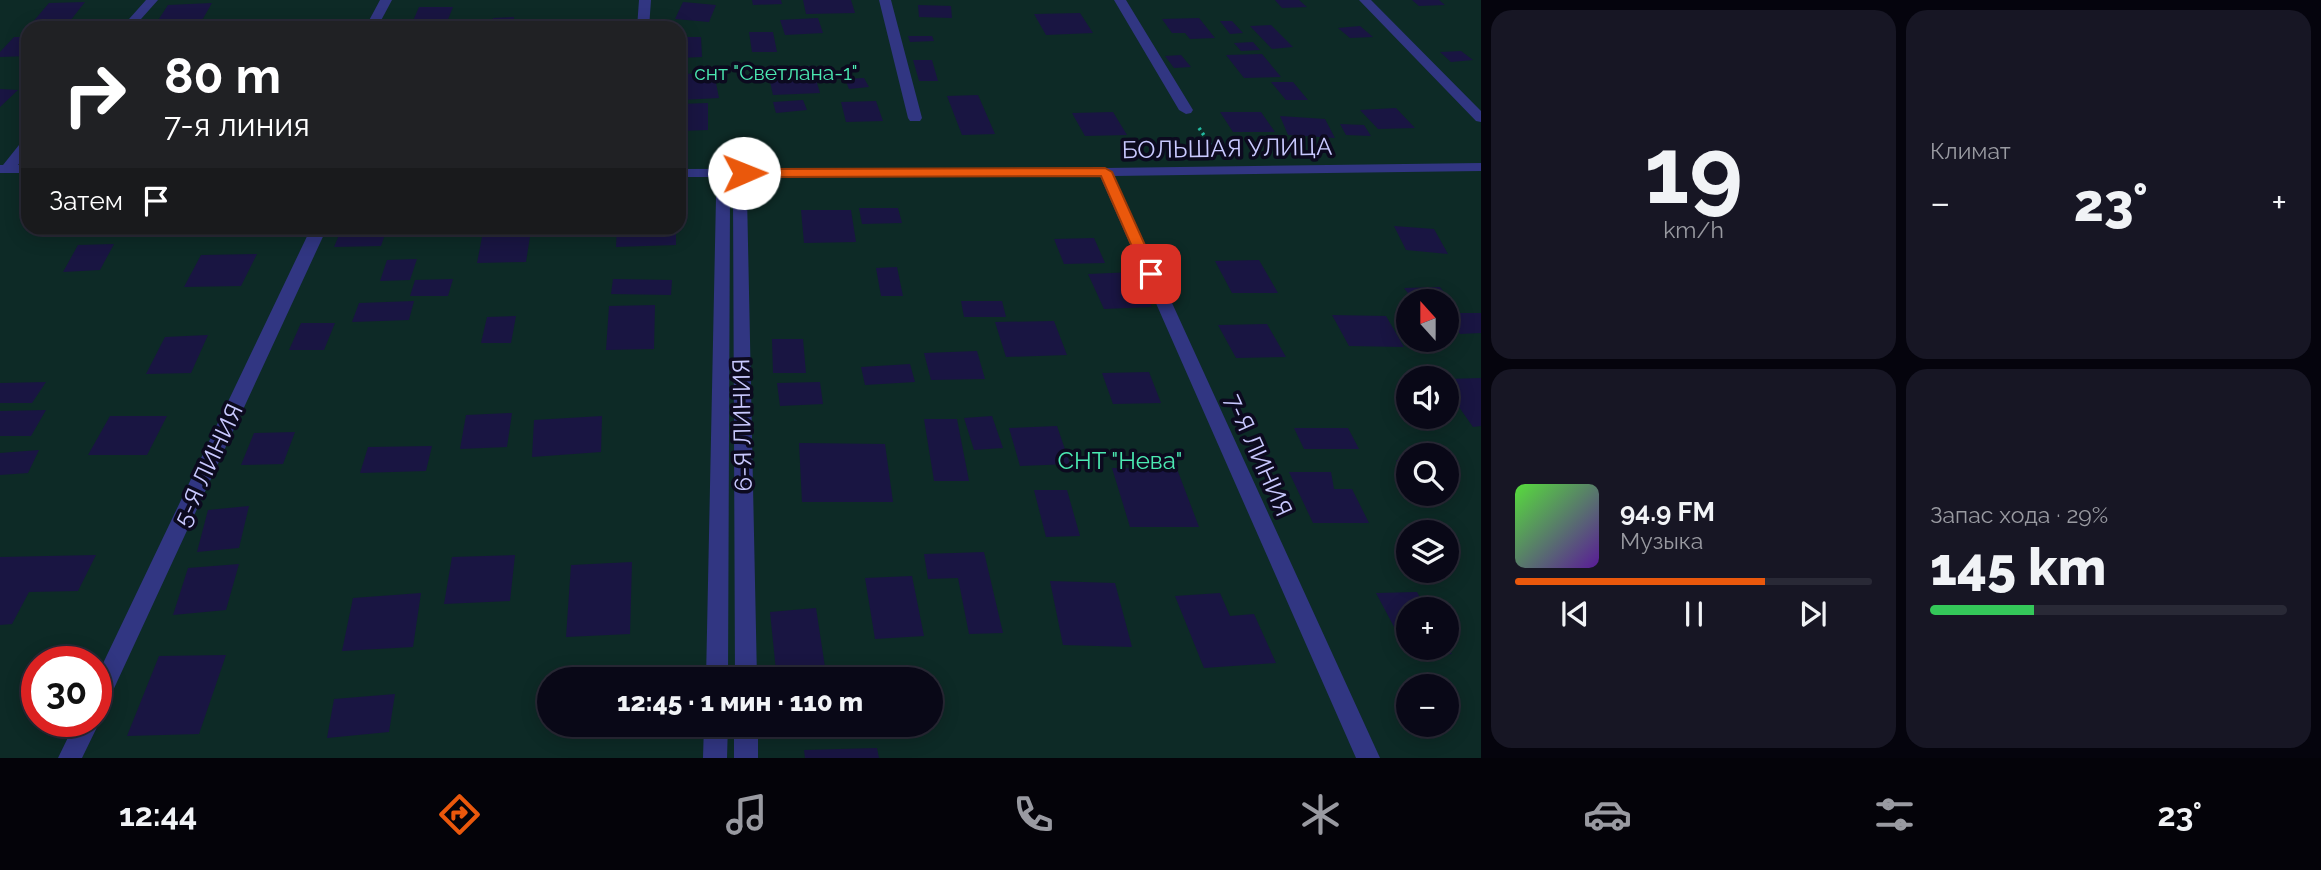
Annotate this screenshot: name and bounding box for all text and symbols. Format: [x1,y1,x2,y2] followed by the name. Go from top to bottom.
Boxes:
[164,47,281,104] text: 80 m
[49,49,140,140] icon: right
[694,60,858,85] park label: снт "Светлана-1"
[164,106,310,143] text: 7-я линия
[1644,117,1743,224] text: 19
[1122,132,1332,164] street label: БОЛЬШАЯ УЛИЦА
[707,136,781,210] position arrow
[1930,137,2011,164] text: Климат
[2074,172,2148,233] text: 23°
[1930,180,1950,225] text: −
[2271,180,2287,225] text: +
[137,182,175,220] icon: arrive
[49,186,123,216] text: Затем
[1663,216,1724,243] text: km/h
[1121,244,1181,304] pin
[1132,255,1170,293] icon: arrive
[1396,289,1460,352] north arrow
[1396,289,1459,737] map controls
[726,358,758,492] street label: 6-Я ЛИНИЯ
[1396,366,1459,429] button: sound
[1219,389,1299,521] street label: 7-Я ЛИНИЯ
[167,399,249,531] street label: 5-Я ЛИНИЯ
[1396,443,1459,506] button: search
[1058,446,1182,475] park label: СНТ "Нева"
[1620,497,1715,527] text: 94.9 FM
[1930,501,2108,528] text: Запас хода · 29%
[1396,520,1459,583] button: layers
[1620,527,1703,554] text: Музыка
[1930,536,2106,597] text: 145 km
[1556,595,1594,633] icon: previous
[1675,595,1713,633] icon: pause
[1794,595,1832,633] icon: next
[1396,597,1459,660] button: +
[21,646,112,737] speed limit sign: 30
[1396,674,1459,737] button: −
[617,687,863,717] text: 12:45 · 1 мин · 110 m
[435,790,484,839] icon: directions
[722,790,771,839] icon: music
[1009,790,1058,839] icon: phone
[1296,790,1345,839] icon: climate
[1583,790,1632,839] icon: car
[1870,790,1919,839] icon: filters
[119,796,197,833] text: 12:44
[2157,796,2202,833] text: 23°

